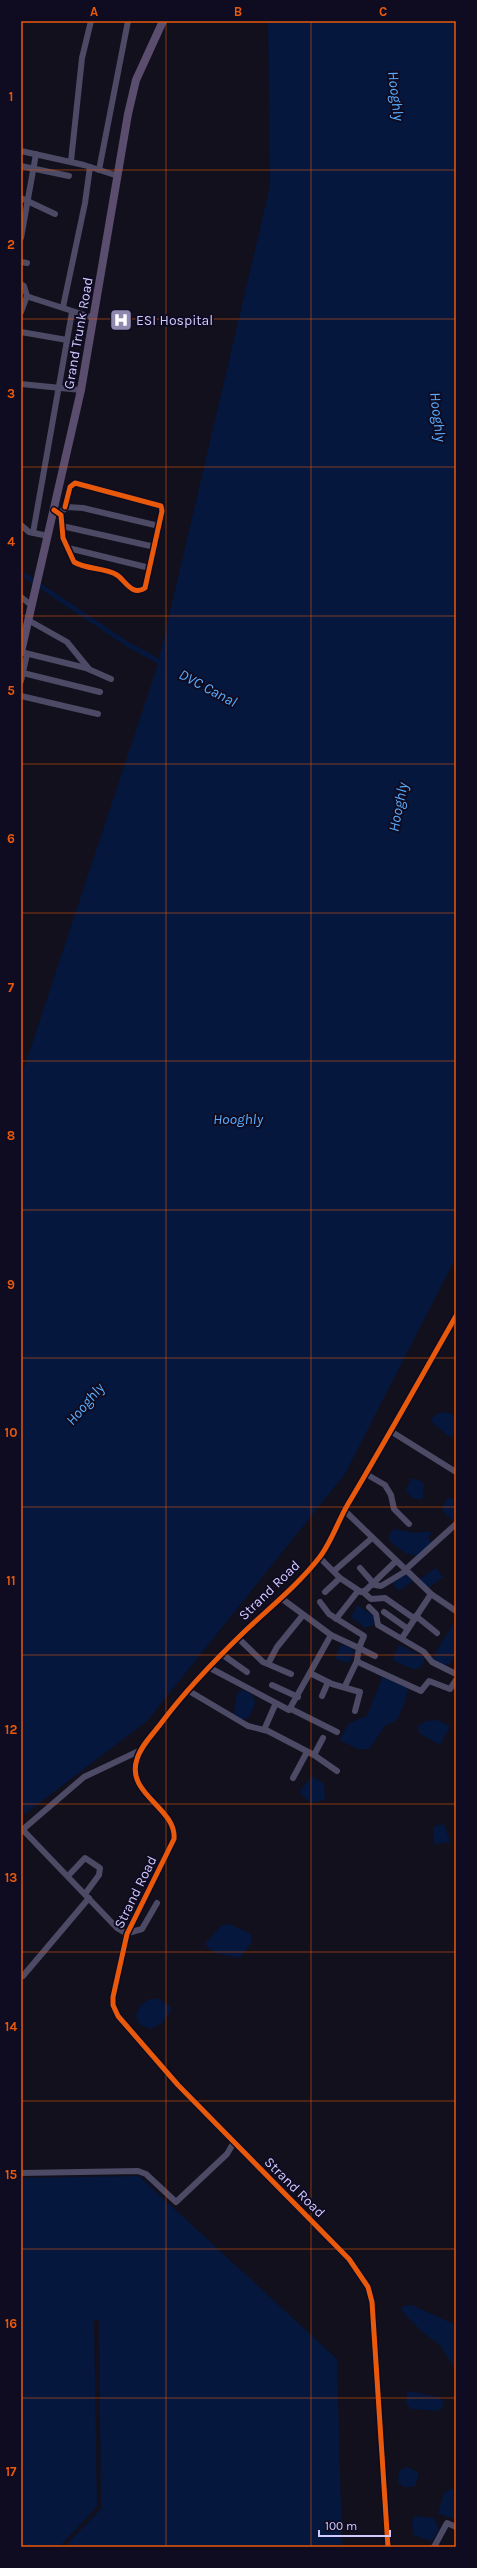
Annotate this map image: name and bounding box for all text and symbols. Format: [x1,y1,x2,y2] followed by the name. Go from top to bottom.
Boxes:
[90,4,98,19] text: A
[234,4,242,19] text: B
[379,4,387,19] text: C
[384,70,408,122] water label: Hooghly
[9,89,13,104] text: 1
[7,237,15,252] text: 2
[60,276,97,390] street label: Grand Trunk Road
[108,307,134,333] hospital icon: ESI Hospital
[136,312,213,329] place label: ESI Hospital
[7,386,15,401] text: 3
[426,391,450,443] water label: Hooghly
[7,534,15,549] text: 4
[176,665,240,711] water label: DVC Canal
[7,683,15,698] text: 5
[384,780,412,833] water label: Hooghly
[7,831,15,846] text: 6
[8,980,15,995] text: 7
[213,1110,263,1128] water label: Hooghly
[7,1128,15,1143] text: 8
[7,1277,15,1292] text: 9
[62,1379,108,1429] water label: Hooghly
[5,1425,17,1440] text: 10
[235,1557,304,1624] street label: Strand Road
[6,1573,16,1588] text: 11
[5,1722,17,1737] text: 12
[111,1853,160,1931] street label: Strand Road
[5,1870,17,1885] text: 13
[5,2019,17,2034] text: 14
[261,2153,329,2221] street label: Strand Road
[5,2167,18,2182] text: 15
[5,2316,17,2331] text: 16
[5,2464,17,2479] text: 17
[319,2512,390,2538] scale bar
[325,2519,357,2533] text: 100 m

